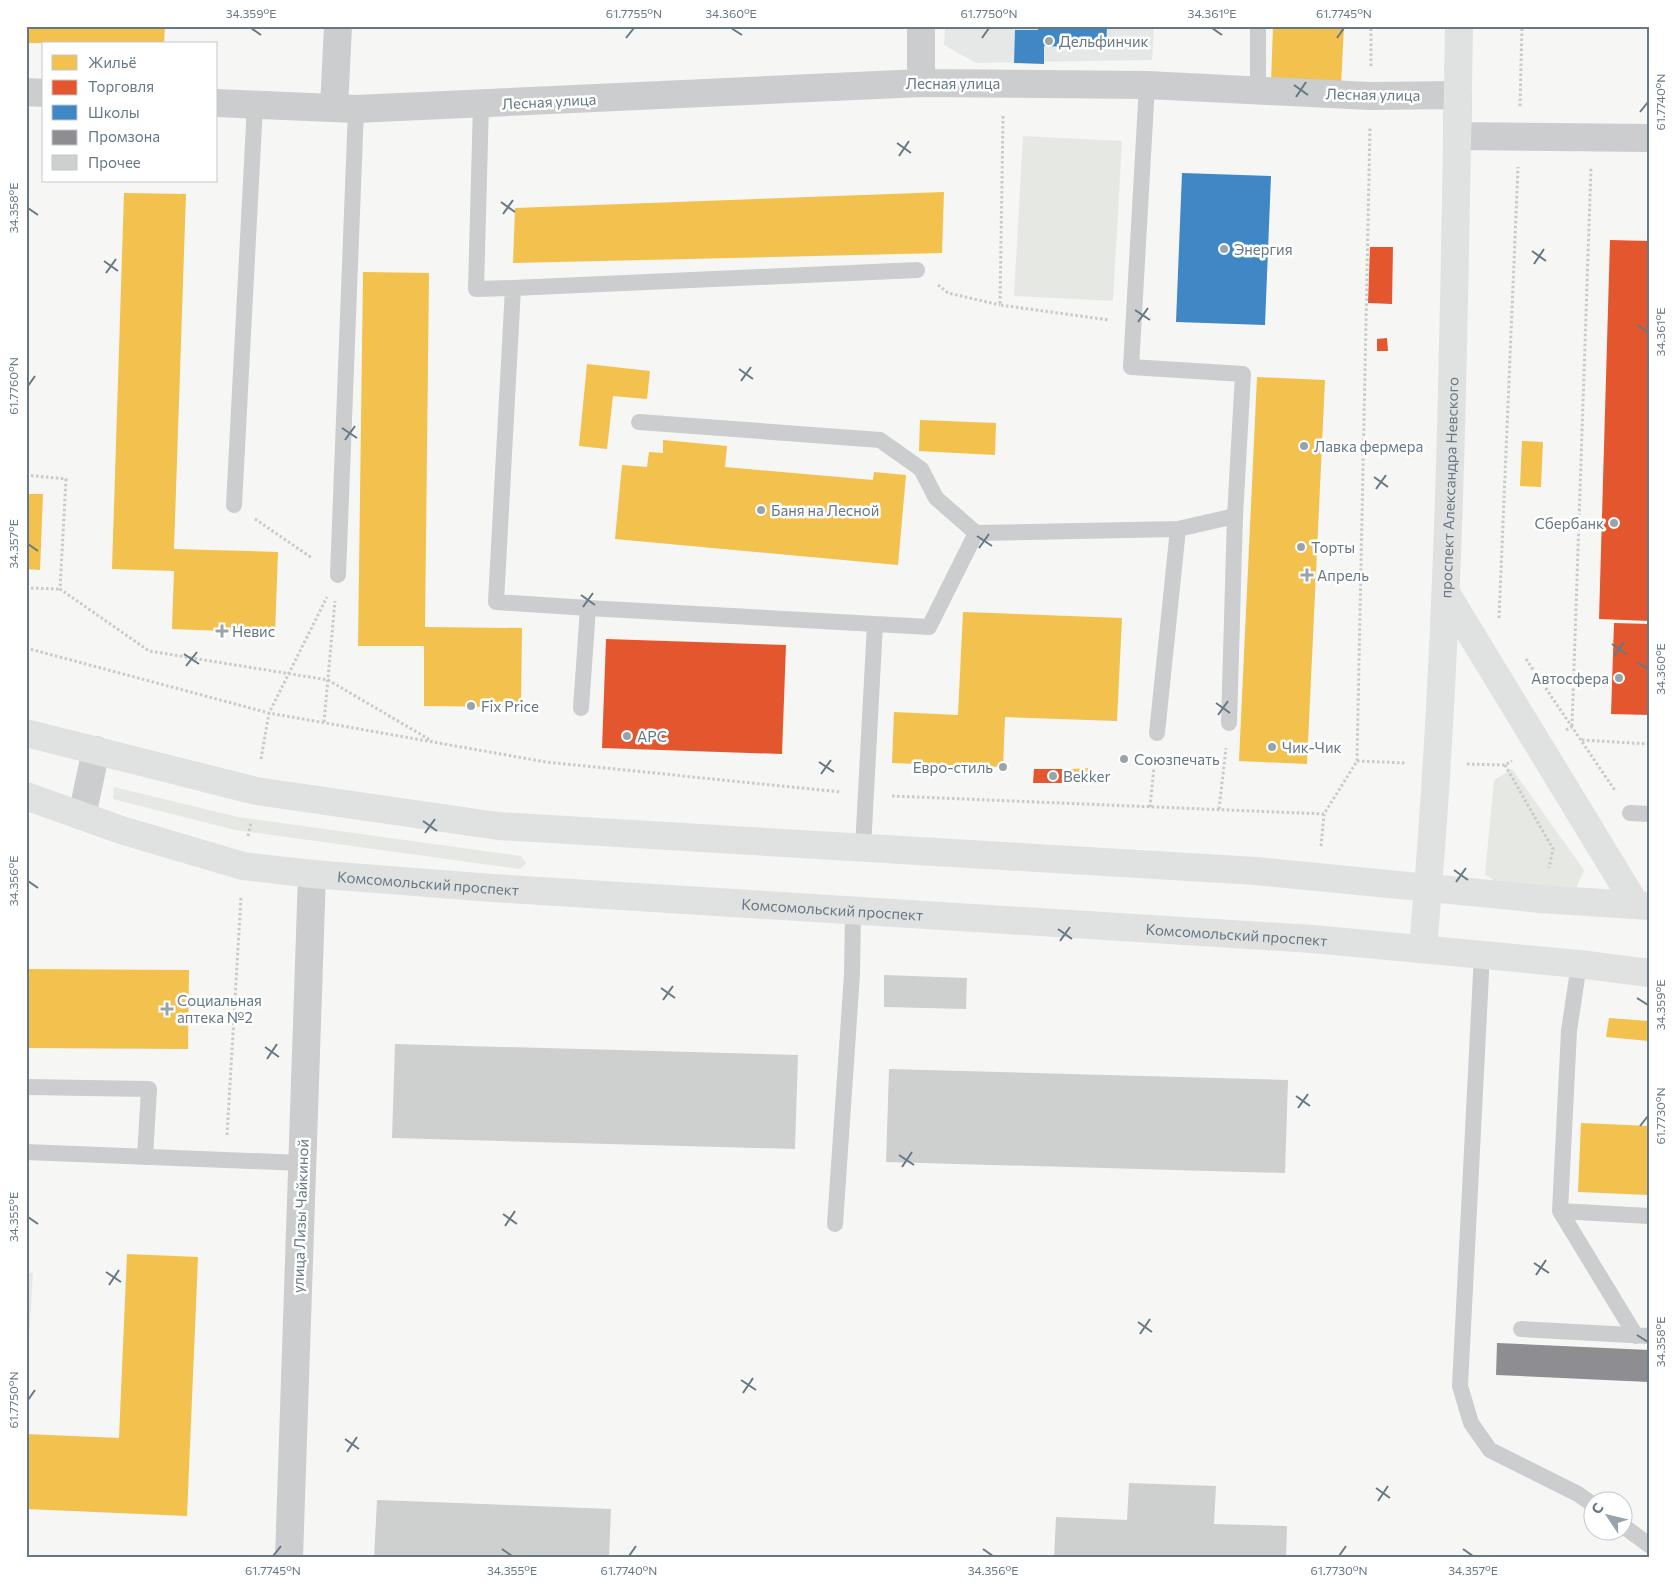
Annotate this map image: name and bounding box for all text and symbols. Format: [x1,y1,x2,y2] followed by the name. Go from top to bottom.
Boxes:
[226,6,276,20] text: 34.359°E
[606,6,662,20] text: 61.7755°N
[705,6,757,20] text: 34.360°E
[960,6,1018,20] text: 61.7750°N
[1188,6,1236,20] text: 34.361°E
[1316,6,1372,20] text: 61.7745°N
[1059,32,1149,50] place label: Дельфинчик
[1043,35,1055,47] marker: Дельфинчик
[42,42,218,182] legend
[88,53,136,71] text: Жильё
[906,74,1000,92] street label: Лесная улица
[1653,74,1667,130] text: 61.7740°N
[88,77,154,95] text: Торговля
[1325,84,1421,104] street label: Лесная улица
[501,90,597,112] street label: Лесная улица
[88,103,140,121] text: Школы
[88,127,160,145] text: Промзона
[88,153,141,171] text: Прочее
[6,183,20,233] text: 34.358°E
[1234,240,1293,258] place label: Энергия
[1218,243,1230,255] marker: Энергия
[1653,308,1667,356] text: 34.361°E
[6,357,20,415] text: 61.7760°N
[1436,377,1461,599] street label: проспект Александра Невского
[1314,437,1423,455] place label: Лавка фермера
[1298,440,1310,452] marker: Лавка фермера
[771,501,879,519] place label: Баня на Лесной
[755,504,767,516] marker: Баня на Лесной
[1535,514,1604,532] place label: Сбербанк
[1608,517,1620,529] marker: Сбербанк
[6,519,20,569] text: 34.357°E
[1311,538,1355,556] place label: Торты
[1295,541,1307,553] marker: Торты
[1317,566,1369,584] place label: Апрель
[1301,569,1313,581] marker: Апрель
[232,622,275,640] place label: Невис
[216,625,228,637] marker: Невис
[1653,643,1667,695] text: 34.360°E
[1531,669,1609,687] place label: Автосфера
[1613,672,1625,684] marker: Автосфера
[481,697,539,715] place label: Fix Price
[465,700,477,712] marker: Fix Price
[637,727,667,745] place label: АРС
[621,730,633,742] marker: АРС
[1282,738,1342,756] place label: Чик-Чик
[1266,741,1278,753] marker: Чик-Чик
[1134,750,1220,768] place label: Союзпечать
[1118,753,1130,765] marker: Союзпечать
[913,758,993,776] place label: Евро-стиль
[997,761,1009,773] marker: Евро-стиль
[1063,767,1110,785] place label: Bekker
[1047,770,1059,782] marker: Bekker
[6,856,20,906] text: 34.356°E
[337,867,519,899] street label: Комсомольский проспект
[741,895,924,924] street label: Комсомольский проспект
[1145,920,1328,949] street label: Комсомольский проспект
[1653,980,1667,1030] text: 34.359°E
[177,991,262,1026] place label: Социальная аптека №2
[161,1003,173,1015] marker: Социальная аптека №2
[1653,1087,1667,1145] text: 61.7730°N
[288,1139,312,1293] street label: улица Лизы Чайкиной
[6,1192,20,1242] text: 34.355°E
[1653,1317,1667,1367] text: 34.358°E
[6,1371,20,1429] text: 61.7750°N
[1582,1492,1632,1542] north arrow
[1587,1499,1607,1517] text: С
[245,1563,301,1577] text: 61.7745°N
[487,1563,537,1577] text: 34.355°E
[601,1563,657,1577] text: 61.7740°N
[968,1563,1018,1577] text: 34.356°E
[1310,1563,1368,1577] text: 61.7730°N
[1448,1563,1498,1577] text: 34.357°E

